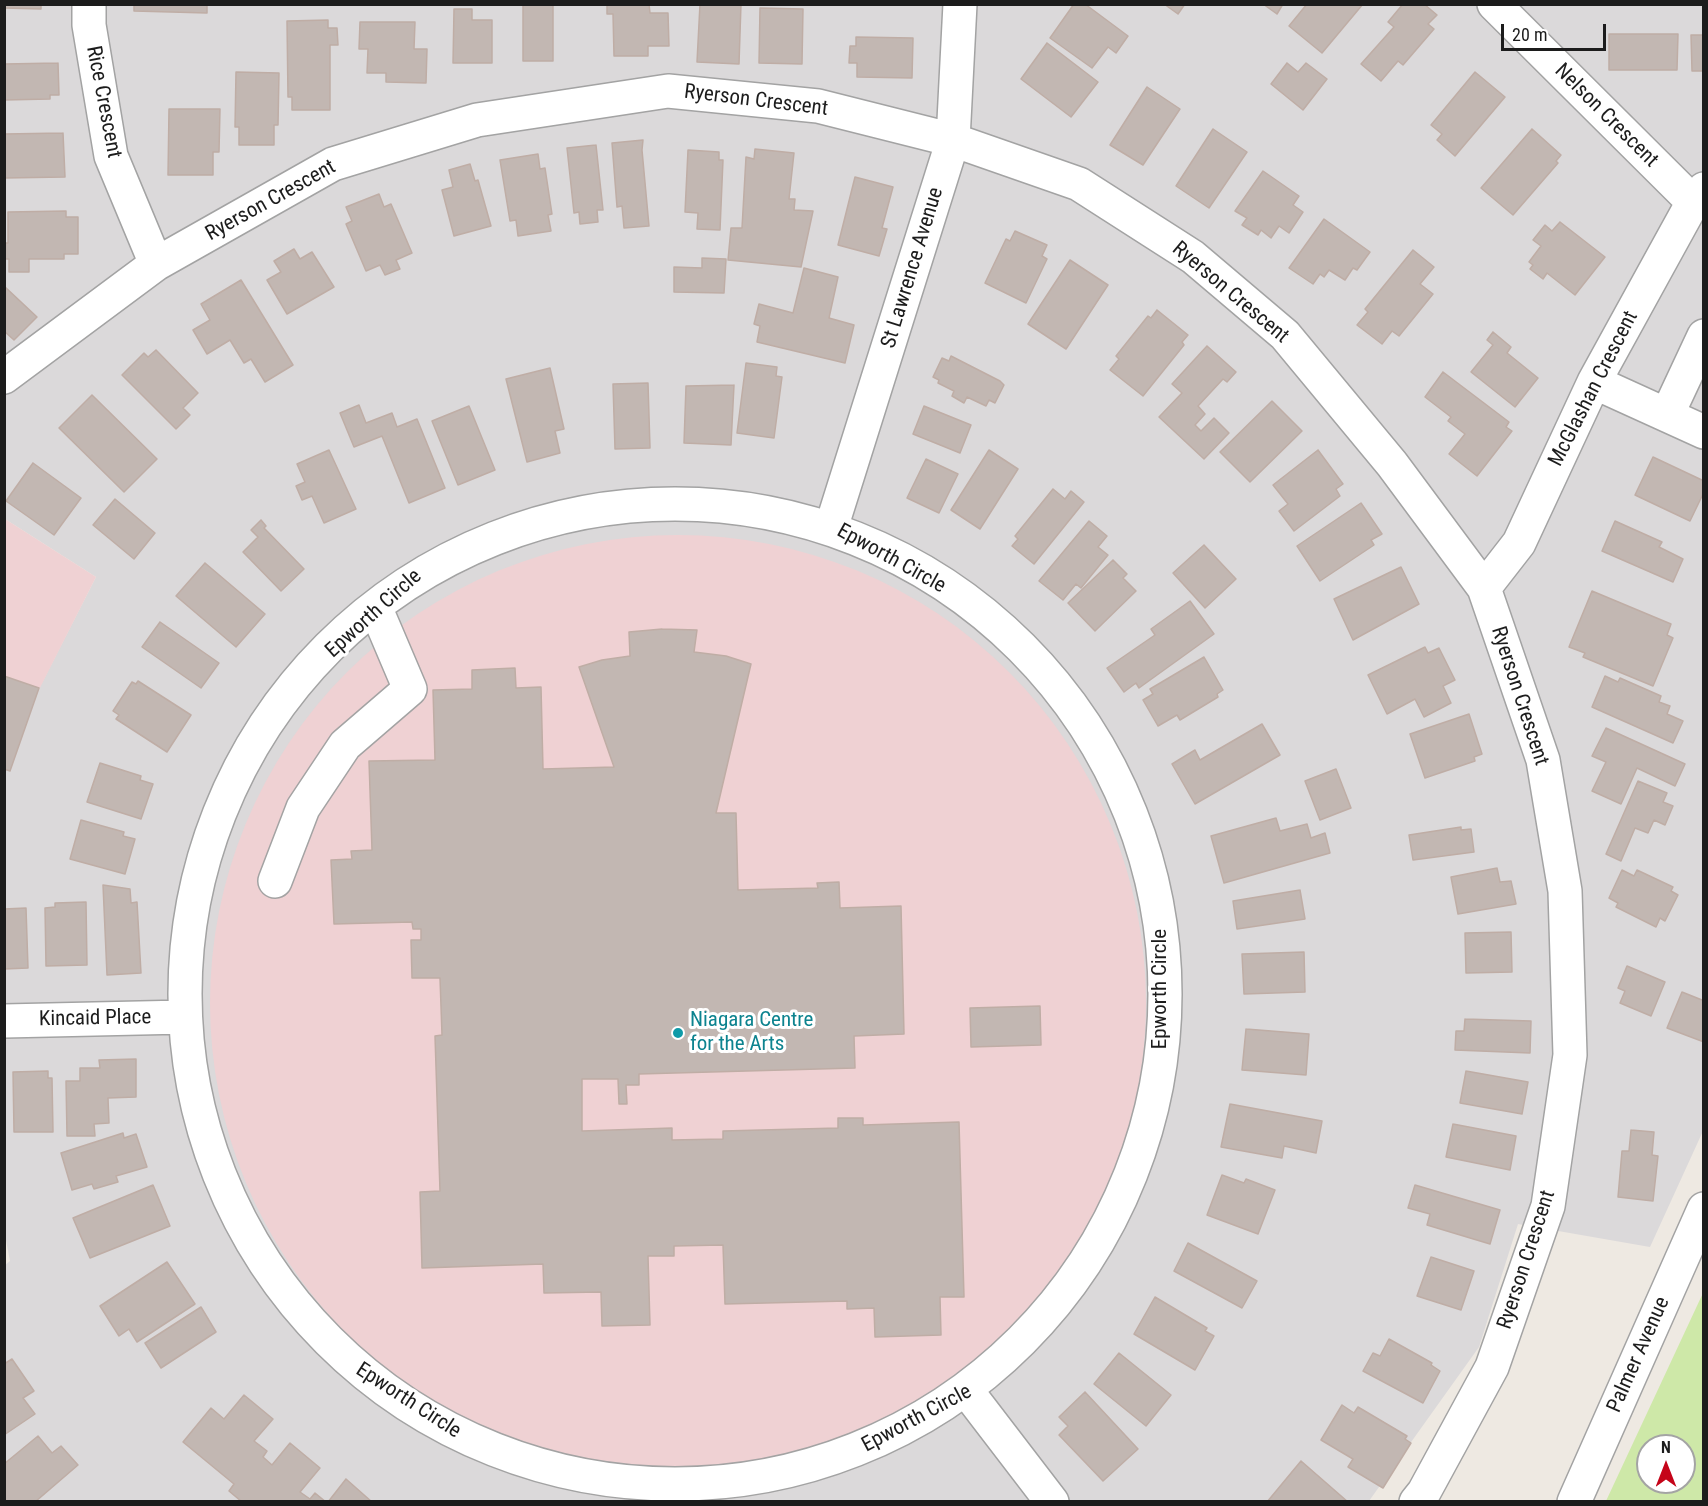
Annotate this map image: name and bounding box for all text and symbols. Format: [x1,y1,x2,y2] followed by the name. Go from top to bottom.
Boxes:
[1504,12,1609,50] scale bar
[1512,24,1547,45] text: 20 m
[80,44,126,160] street label: Rice Crescent
[1549,59,1663,173] street label: Nelson Crescent
[683,80,829,122] street label: Ryerson Crescent
[202,155,340,247] street label: Ryerson Crescent
[877,185,949,351] street label: St Lawrence Avenue
[1167,237,1293,349] street label: Ryerson Crescent
[1544,307,1644,471] street label: McGlashan Crescent
[832,519,950,599] street label: Epworth Circle
[321,564,427,664] street label: Epworth Circle
[1485,623,1553,769] street label: Ryerson Crescent
[1148,929,1174,1049] street label: Epworth Circle
[39,1005,151,1033] street label: Kincaid Place
[690,1008,813,1058] place label: Niagara Centre for the Arts
[671,1026,685,1040] marker: Niagara Centre for the Arts
[1493,1187,1561,1333] street label: Ryerson Crescent
[1602,1293,1676,1417] street label: Palmer Avenue
[351,1358,465,1444] street label: Epworth Circle
[858,1380,976,1458] street label: Epworth Circle
[1636,1434,1696,1494] north arrow
[1661,1438,1671,1457] text: N

